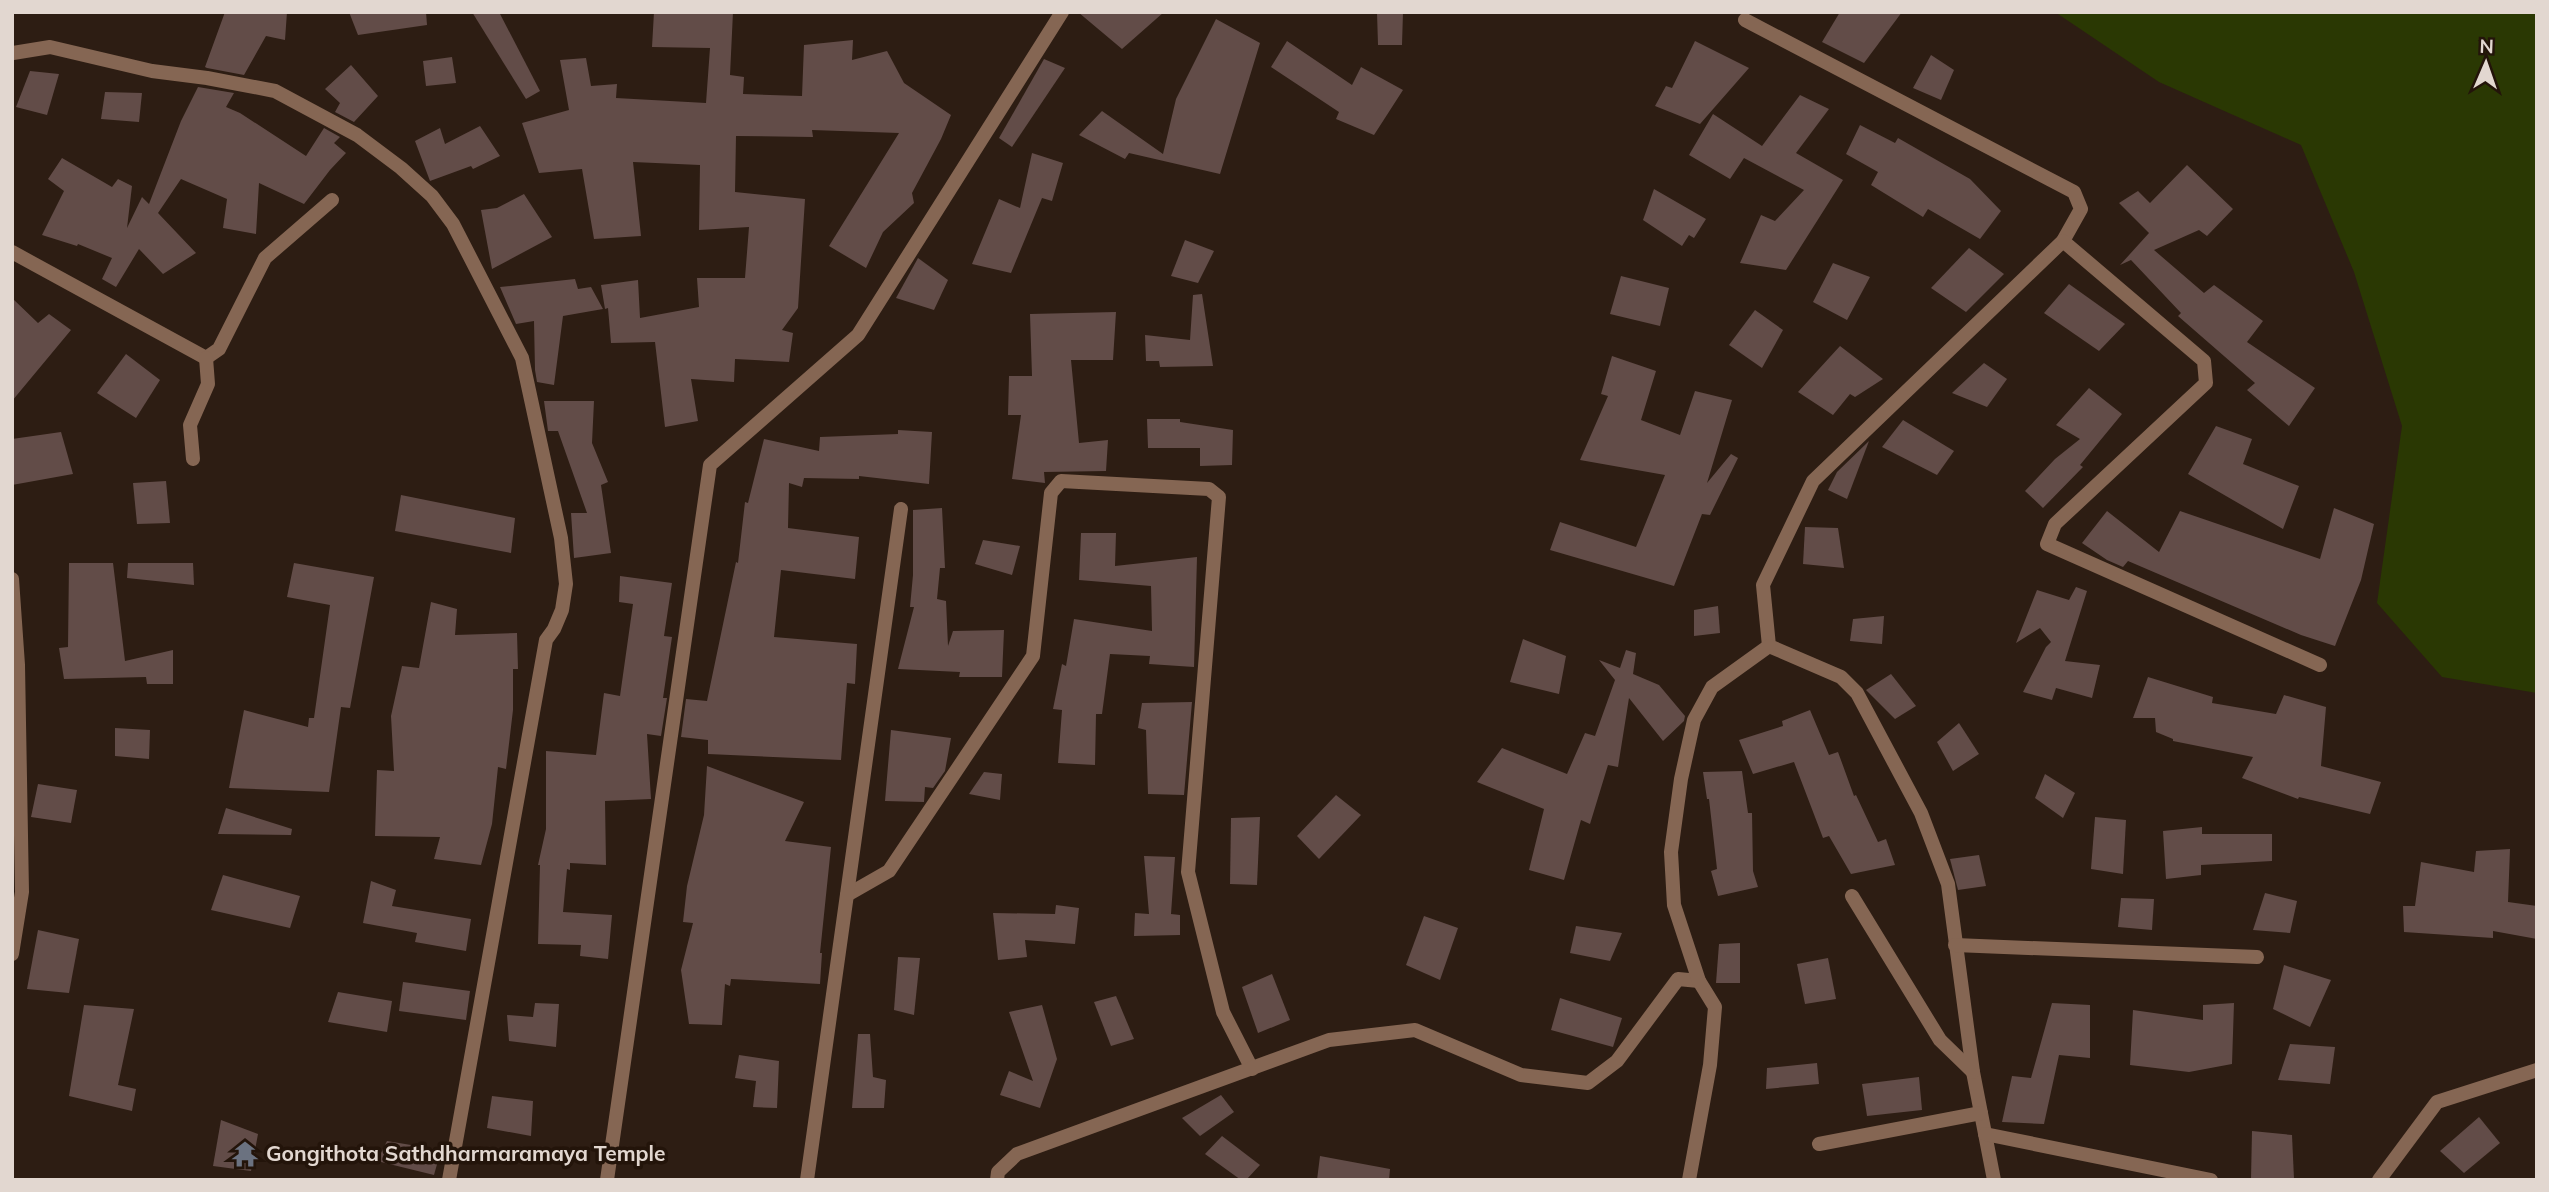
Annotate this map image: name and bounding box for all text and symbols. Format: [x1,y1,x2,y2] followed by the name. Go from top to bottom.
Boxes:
[2451,28,2521,98] north arrow
[2479,34,2494,58] text: N
[230,1139,260,1169] temple icon: Gongithota Sathdharmaramaya Temple
[266,1140,666,1166] place label: Gongithota Sathdharmaramaya Temple

